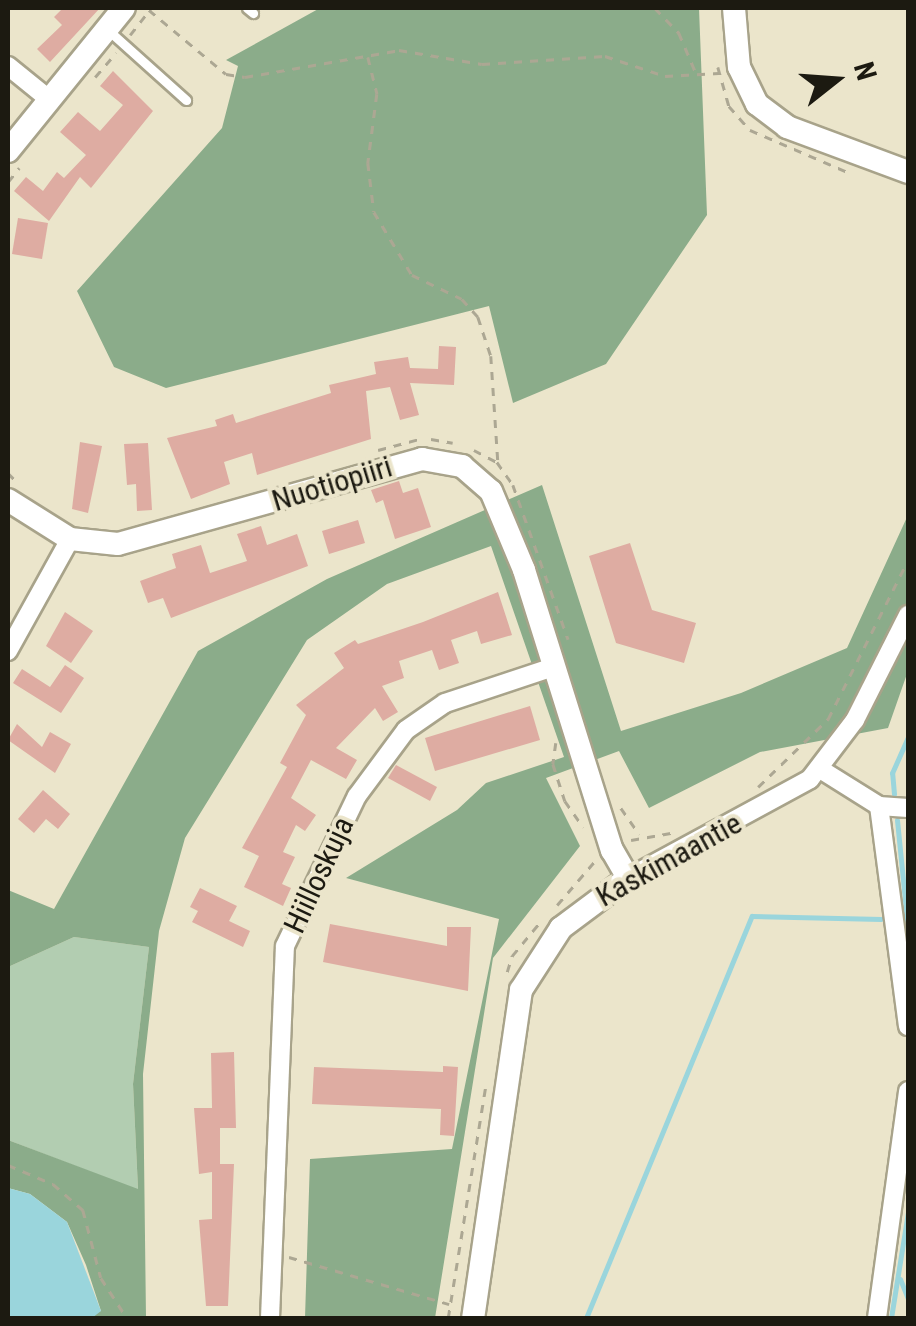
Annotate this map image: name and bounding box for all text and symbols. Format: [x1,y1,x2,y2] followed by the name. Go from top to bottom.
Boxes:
[786,30,886,130] north arrow
[847,58,883,84] text: N
[268,449,396,519] street label: Nuotiopiiri
[590,805,748,915] street label: Kaskimaantie
[276,811,362,939] street label: Hiilloskuja

